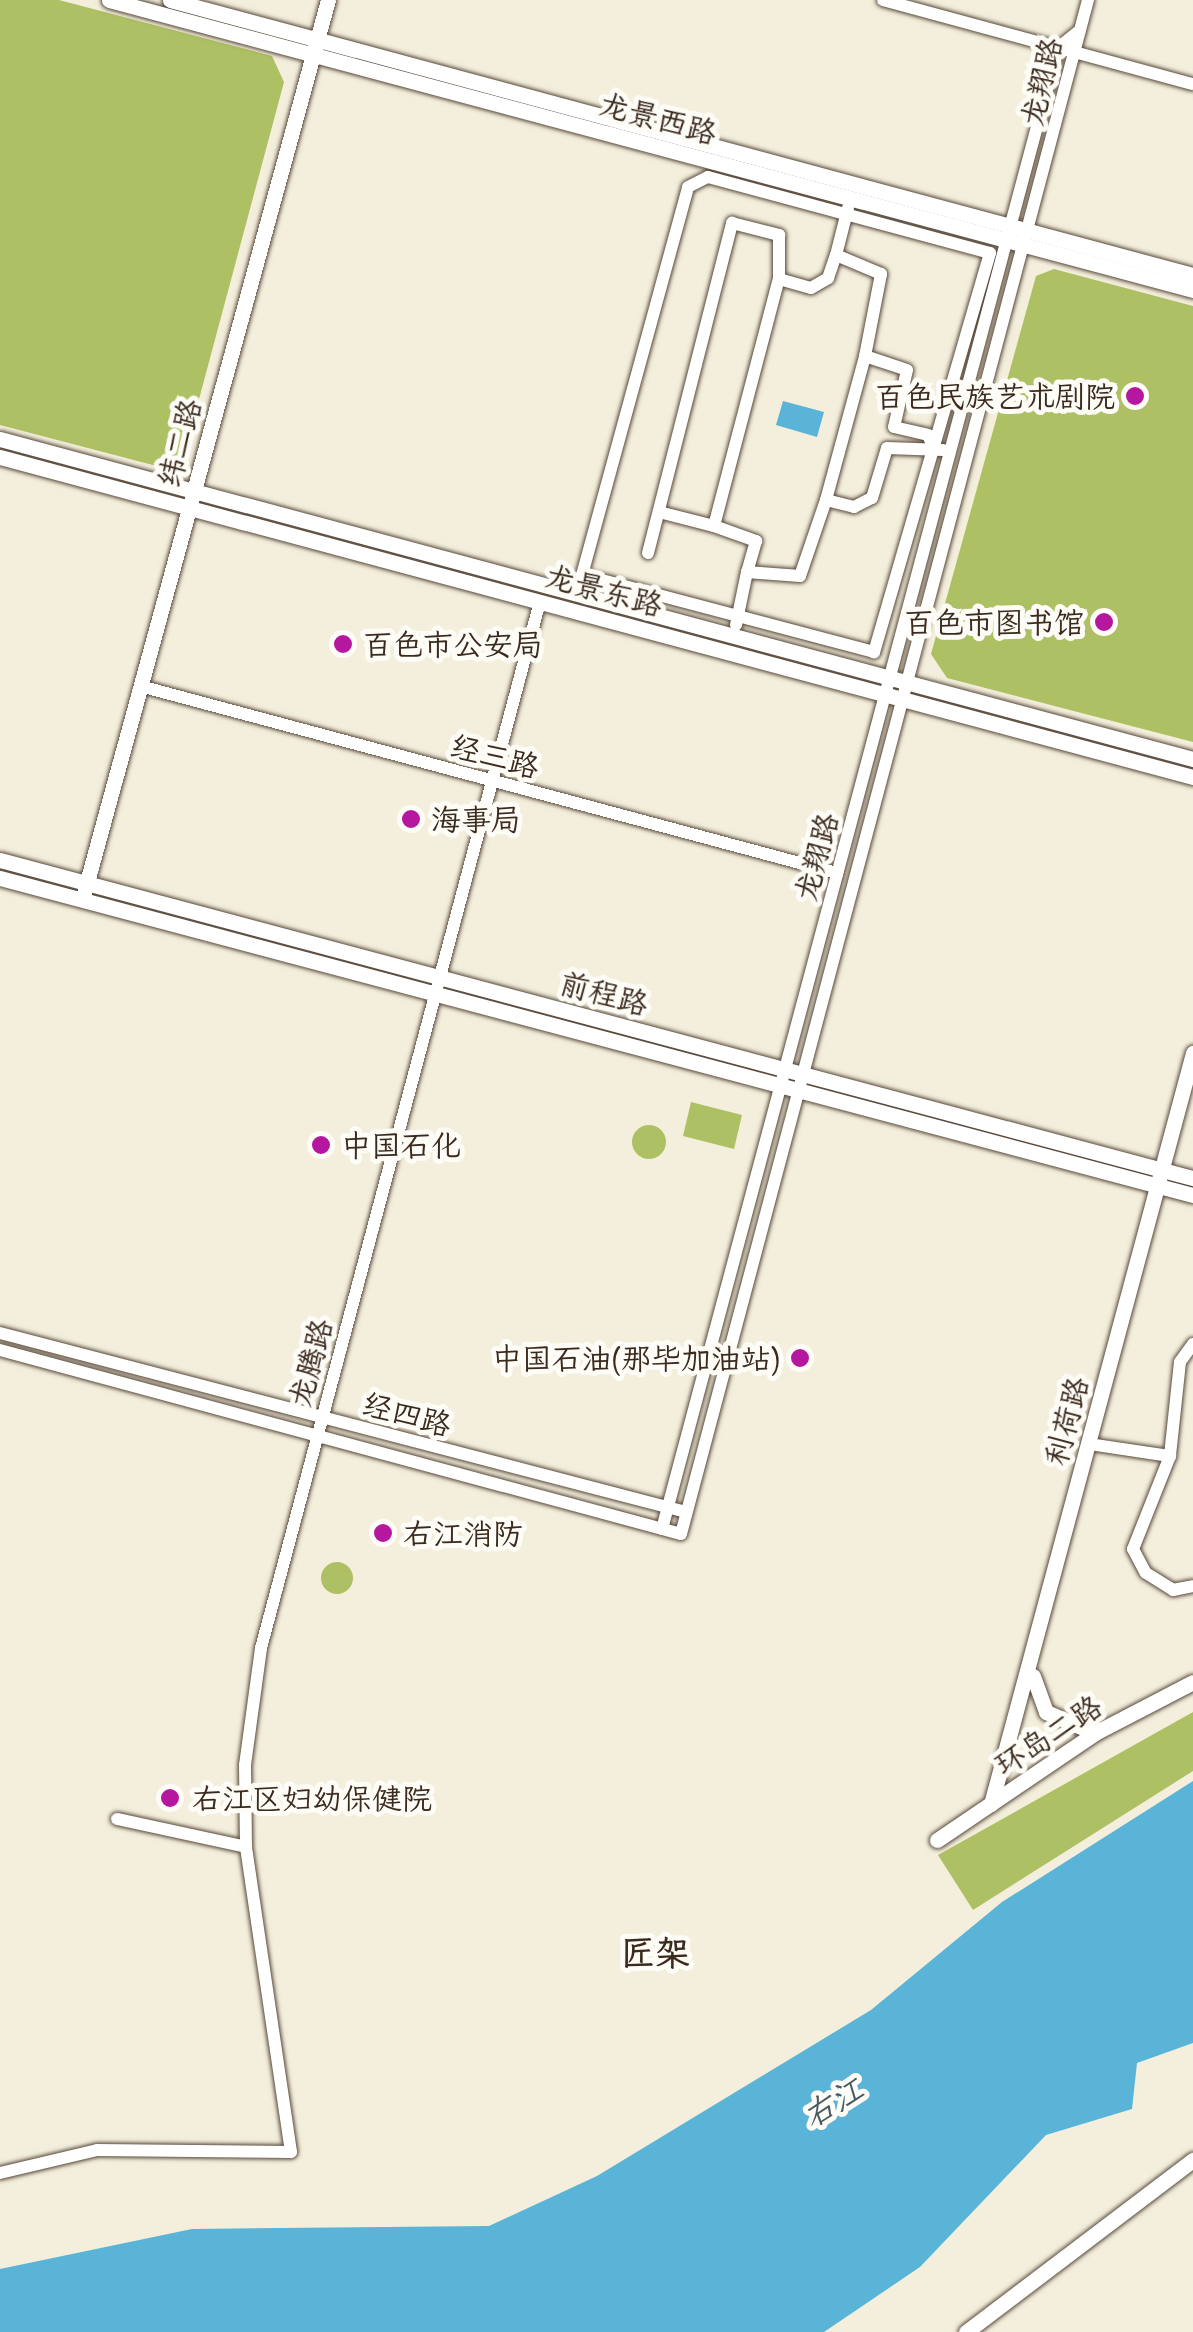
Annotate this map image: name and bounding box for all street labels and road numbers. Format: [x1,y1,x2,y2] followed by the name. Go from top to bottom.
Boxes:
[1013,34,1069,130] street label: 龙翔路
[595,85,721,151] street label: 龙景西路
[150,395,208,491] street label: 纬二路
[541,557,667,623] street label: 龙景东路
[447,727,543,785] street label: 经三路
[787,809,845,905] street label: 龙翔路
[556,964,652,1022] street label: 前程路
[281,1315,339,1411] street label: 龙腾路
[1037,1373,1095,1469] street label: 利荷路
[359,1385,455,1443] street label: 经四路
[988,1687,1108,1783] street label: 环岛二路

